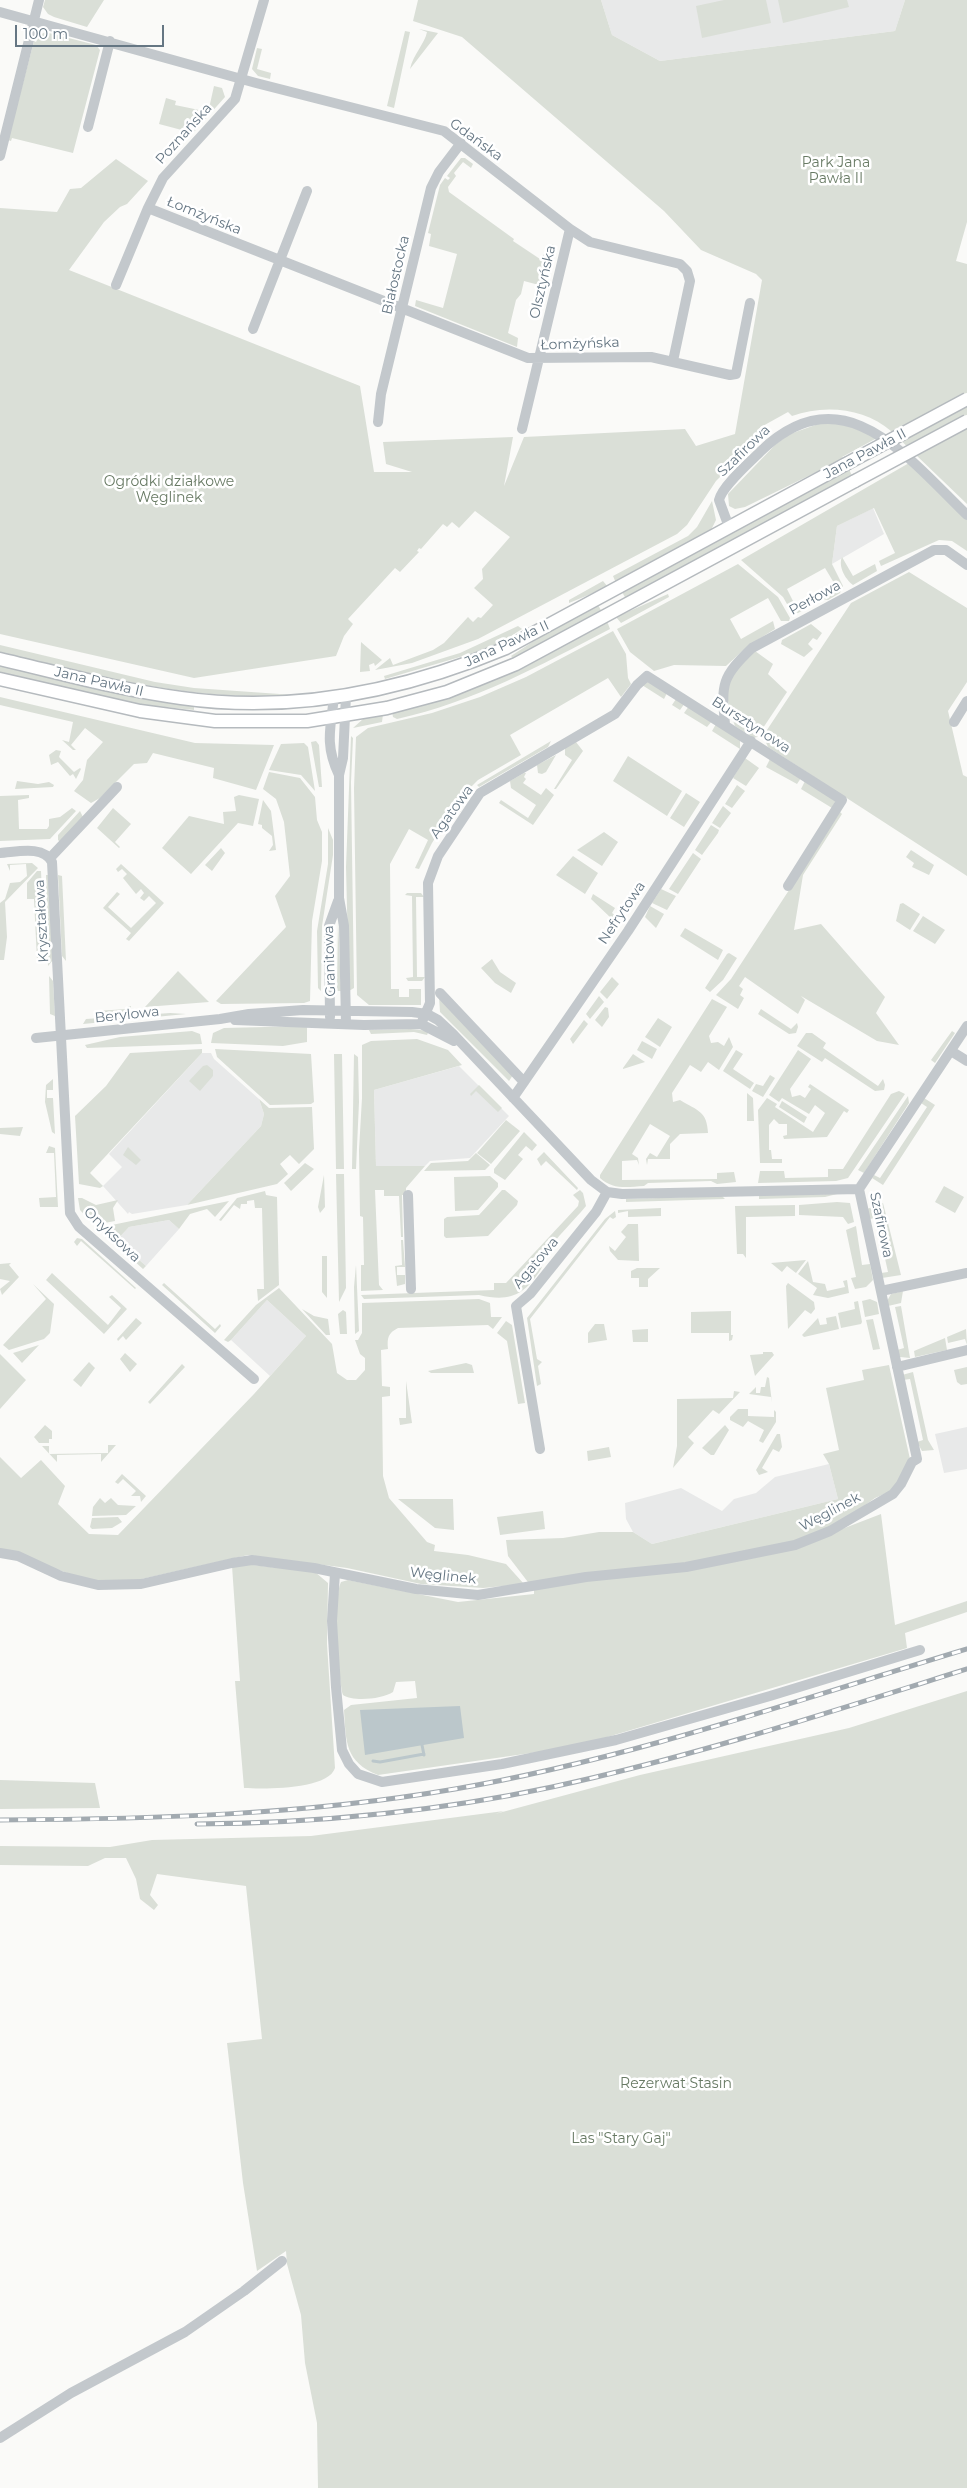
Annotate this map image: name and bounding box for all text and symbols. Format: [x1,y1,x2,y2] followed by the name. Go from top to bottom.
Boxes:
[18,15,166,47] scale bar
[23,24,68,43] text: 100 m
[152,100,216,168] street label: Poznańska
[446,115,506,165] street label: Gdańska
[802,155,870,188] park label: Park Jana Pawła II
[164,193,244,239] street label: Łomżyńska
[379,234,413,316] street label: Białostocka
[526,244,560,320] street label: Olsztyńska
[540,334,620,354] street label: Łomżyńska
[714,422,774,480] street label: Szafirowa
[821,425,909,483] street label: Jana Pawła II
[104,474,234,507] park label: Ogródki działkowe Węglinek
[786,577,844,619] street label: Perłowa
[462,617,552,671] street label: Jana Pawła II
[53,664,145,700] street label: Jana Pawła II
[708,693,794,757] street label: Bursztynowa
[427,782,477,842] street label: Agatowa
[595,878,649,948] street label: Nefrytowa
[31,879,53,963] street label: Kryształowa
[320,925,340,997] street label: Granitowa
[94,1003,160,1027] street label: Berylowa
[866,1191,896,1259] street label: Szafirowa
[80,1204,144,1266] street label: Onyksowa
[510,1234,562,1292] street label: Agatowa
[797,1489,863,1535] street label: Węglinek
[409,1564,477,1588] street label: Węglinek
[620,2076,732,2092] park label: Rezerwat Stasin
[571,2131,671,2147] park label: Las "Stary Gaj"

